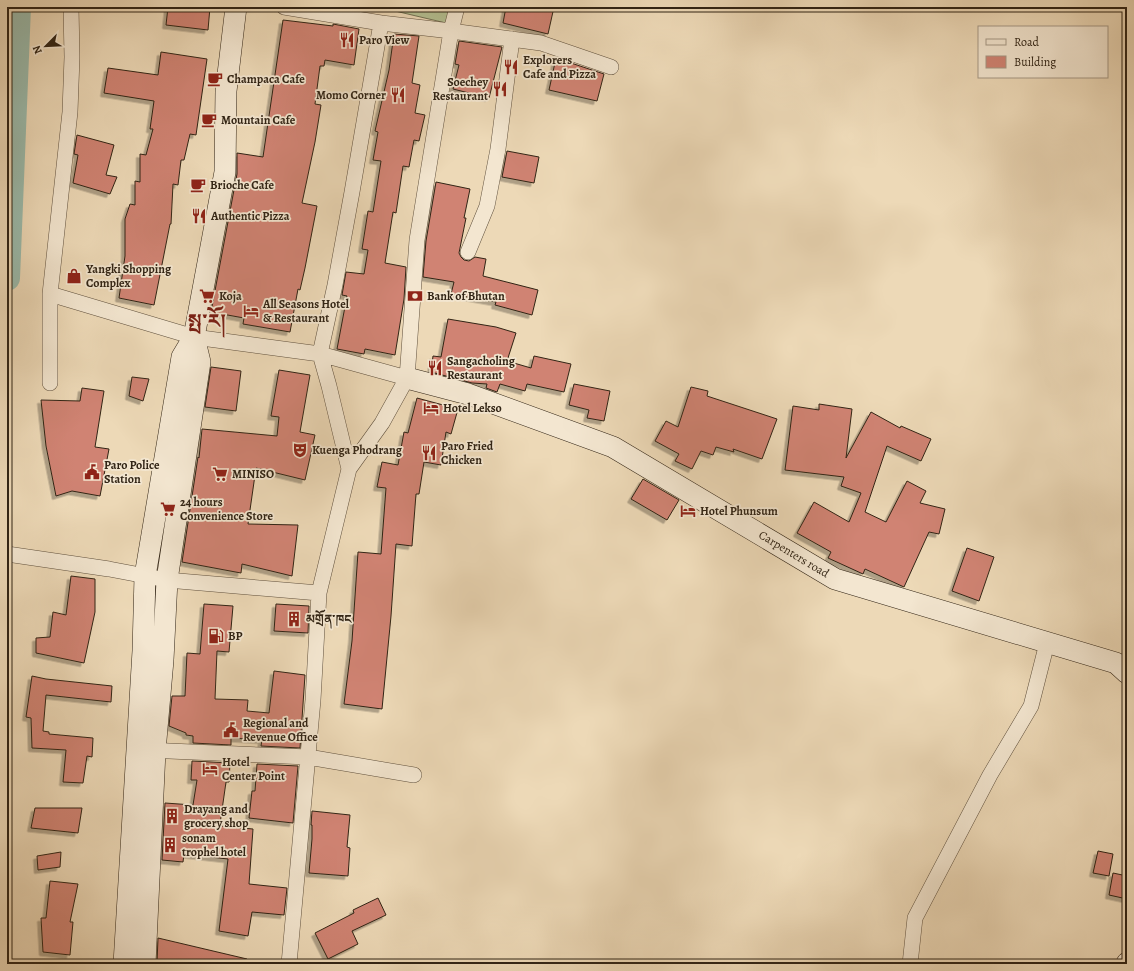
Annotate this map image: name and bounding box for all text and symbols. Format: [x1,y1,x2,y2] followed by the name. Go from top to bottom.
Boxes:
[26,26,66,66] north arrow
[978,26,1108,78] legend
[338,31,356,49] restaurant icon: Paro View
[359,32,410,48] place label: Paro View
[1014,34,1040,50] text: Road
[29,43,46,57] text: N
[523,52,596,82] place label: Explorers Cafe and Pizza
[1014,54,1056,70] text: Building
[502,58,520,76] restaurant icon: Explorers Cafe and Pizza
[206,70,224,88] cafe icon: Champaca Cafe
[227,71,305,87] place label: Champaca Cafe
[433,74,488,104] place label: Soechey Restaurant
[491,80,509,98] restaurant icon: Soechey Restaurant
[389,86,407,104] restaurant icon: Momo Corner
[316,87,386,103] place label: Momo Corner
[200,111,218,129] cafe icon: Mountain Cafe
[221,112,296,128] place label: Mountain Cafe
[189,176,207,194] cafe icon: Brioche Cafe
[210,177,275,193] place label: Brioche Cafe
[190,207,208,225] restaurant icon: Authentic Pizza
[210,208,290,224] place label: Authentic Pizza
[85,261,172,291] place label: Yangki Shopping Complex
[65,267,83,285] shop icon: Yangki Shopping Complex
[198,287,216,305] supermarket icon: Koja
[406,287,424,305] bank icon: Bank of Bhutan
[219,288,242,304] place label: Koja
[427,288,505,304] place label: Bank of Bhutan
[262,296,350,326] place label: All Seasons Hotel & Restaurant
[242,302,260,320] hotel icon: All Seasons Hotel & Restaurant
[188,305,226,338] district label: སྤ་རོ།
[447,353,516,383] place label: Sangacholing Restaurant
[426,359,444,377] restaurant icon: Sangacholing Restaurant
[422,399,440,417] hotel icon: Hotel Lekso
[443,400,502,416] place label: Hotel Lekso
[441,438,494,468] place label: Paro Fried Chicken
[291,441,309,459] theatre icon: Kuenga Phodrang
[312,442,403,458] place label: Kuenga Phodrang
[420,444,438,462] restaurant icon: Paro Fried Chicken
[104,457,160,487] place label: Paro Police Station
[83,463,101,481] public building icon: Paro Police Station
[211,465,229,483] supermarket icon: MINISO
[232,466,274,482] place label: MINISO
[180,494,274,524] place label: 24 hours Convenience Store
[159,500,177,518] supermarket icon: 24 hours Convenience Store
[679,502,697,520] hotel icon: Hotel Phunsum
[700,503,778,519] place label: Hotel Phunsum
[756,527,833,582] street label: Carpenters road
[306,609,352,629] place label: མགྲོན་ཁང
[285,610,303,628] building icon: མགྲོན་ཁང
[207,627,225,645] fuel station icon: BP
[228,628,243,644] place label: BP
[243,715,318,745] place label: Regional and Revenue Office
[222,721,240,739] public building icon: Regional and Revenue Office
[222,754,285,784] place label: Hotel Center Point
[201,760,219,778] hotel icon: Hotel Center Point
[184,801,249,831] place label: Drayang and grocery shop
[163,807,181,825] building icon: Drayang and grocery shop
[182,830,247,860] place label: sonam trophel hotel
[161,836,179,854] building icon: sonam trophel hotel

